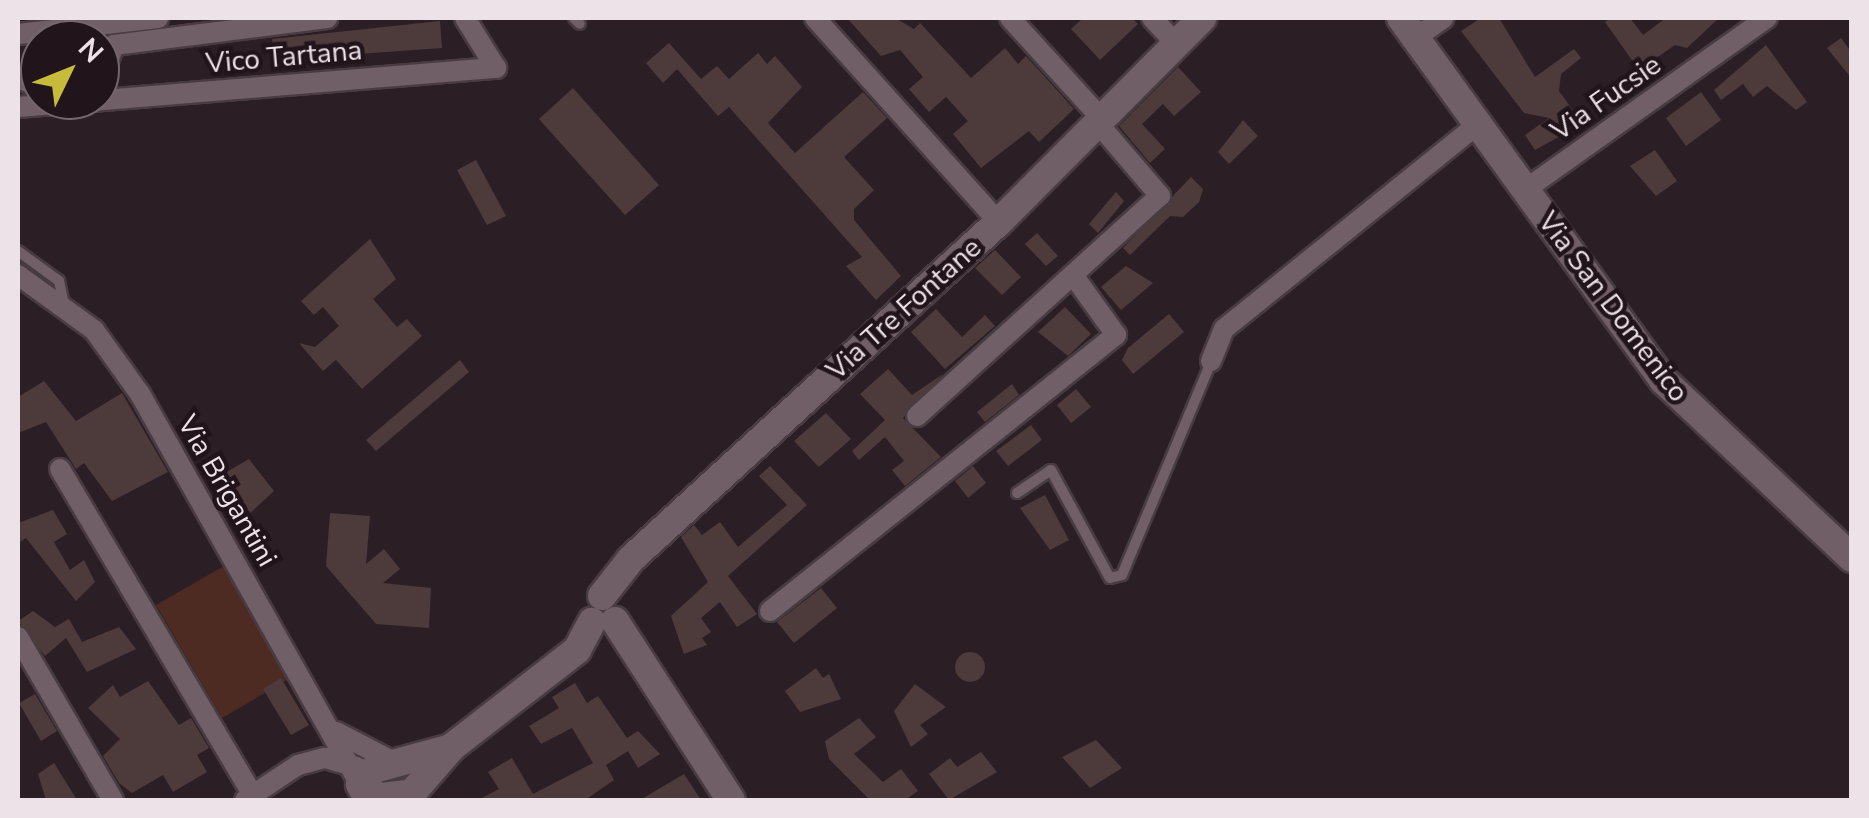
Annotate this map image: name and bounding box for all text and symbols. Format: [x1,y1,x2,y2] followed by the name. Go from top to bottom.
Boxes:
[20,20,120,120] north arrow
[69,30,112,72] text: N
[204,33,364,81] street label: Vico Tartana
[1545,48,1667,148] street label: Via Fucsie
[1531,206,1695,408] street label: Via San Domenico
[820,231,988,387] street label: Via Tre Fontane
[170,409,284,573] street label: Via Brigantini

